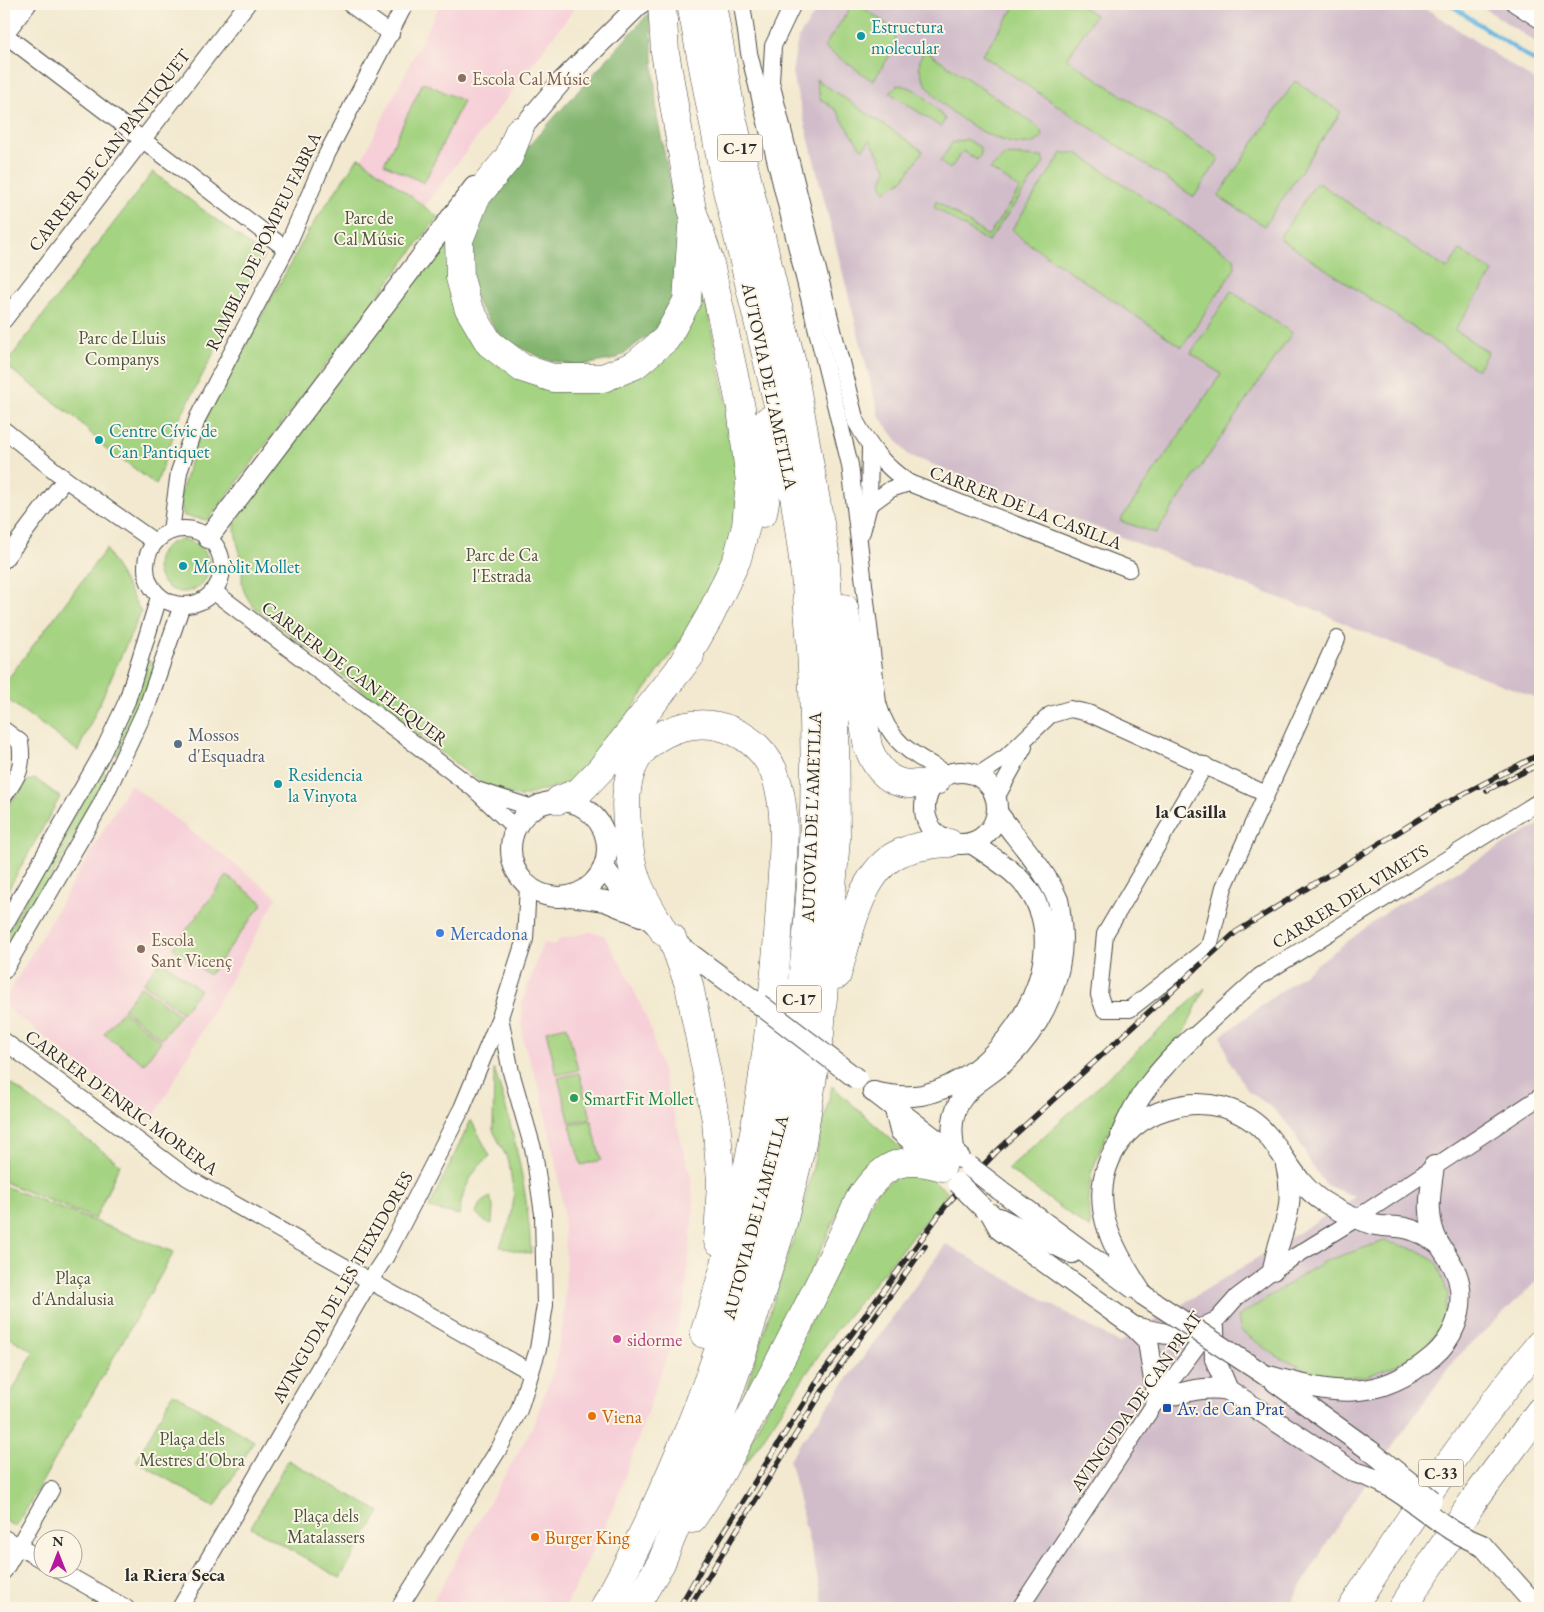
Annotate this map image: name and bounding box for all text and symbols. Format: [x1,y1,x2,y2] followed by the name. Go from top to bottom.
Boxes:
[871,15,945,59] place label: Estructura molecular
[855,30,867,42] marker: Estructura molecular
[23,44,196,256] street label: CARRER DE CAN PANTIQUET
[472,67,590,90] place label: Escola Cal Músic
[456,72,468,84] marker: Escola Cal Músic
[200,127,326,354] street label: RAMBLA DE POMPEU FABRA
[718,134,762,162] road number: C-17
[333,206,405,250] park label: Parc de Cal Músic
[737,280,803,492] street label: AUTOVIA DE L'AMETLLA
[78,326,166,370] park label: Parc de Lluis Companys
[109,419,217,463] place label: Centre Cívic de Can Pantiquet
[93,434,105,446] marker: Centre Cívic de Can Pantiquet
[926,460,1126,555] street label: CARRER DE LA CASILLA
[466,543,539,587] park label: Parc de Ca l'Estrada
[193,555,300,578] place label: Monòlit Mollet
[177,560,189,572] marker: Monòlit Mollet
[257,595,453,751] street label: CARRER DE CAN FLEQUER
[796,711,826,924] street label: AUTOVIA DE L'AMETLLA
[188,723,266,767] place label: Mossos d'Esquadra
[172,738,184,750] marker: Mossos d'Esquadra
[288,763,363,807] place label: Residencia la Vinyota
[272,778,284,790] marker: Residencia la Vinyota
[1155,799,1227,824] district label: la Casilla
[1267,838,1433,954] street label: CARRER DEL VIMETS
[450,922,529,945] place label: Mercadona
[434,927,446,939] marker: Mercadona
[151,928,232,972] place label: Escola Sant Vicenç
[135,943,147,955] marker: Escola Sant Vicenç
[776,986,822,1012] road number: C-17
[21,1024,224,1180] street label: CARRER D'ENRIC MORERA
[584,1087,694,1110] place label: SmartFit Mollet
[568,1092,580,1104] marker: SmartFit Mollet
[716,1112,794,1323] street label: AUTOVIA DE L'AMETLLA
[266,1167,418,1408] street label: AVINGUDA DE LES TEIXIDORES
[32,1266,115,1310] park label: Plaça d'Andalusia
[1064,1306,1208,1496] street label: AVINGUDA DE CAN PRAT
[627,1328,682,1351] place label: sidorme
[611,1333,623,1345] marker: sidorme
[1176,1397,1284,1420] place label: Av. de Can Prat
[1161,1402,1173,1414] marker: Av. de Can Prat
[602,1405,643,1428] place label: Viena
[586,1410,598,1422] marker: Viena
[139,1427,246,1471] park label: Plaça dels Mestres d'Obra
[1418,1460,1464,1486] road number: C-33
[287,1504,365,1548] park label: Plaça dels Matalassers
[545,1526,630,1549] place label: Burger King
[32,1530,82,1580] north arrow
[529,1531,541,1543] marker: Burger King
[52,1532,64,1550] text: N
[125,1562,226,1587] district label: la Riera Seca

